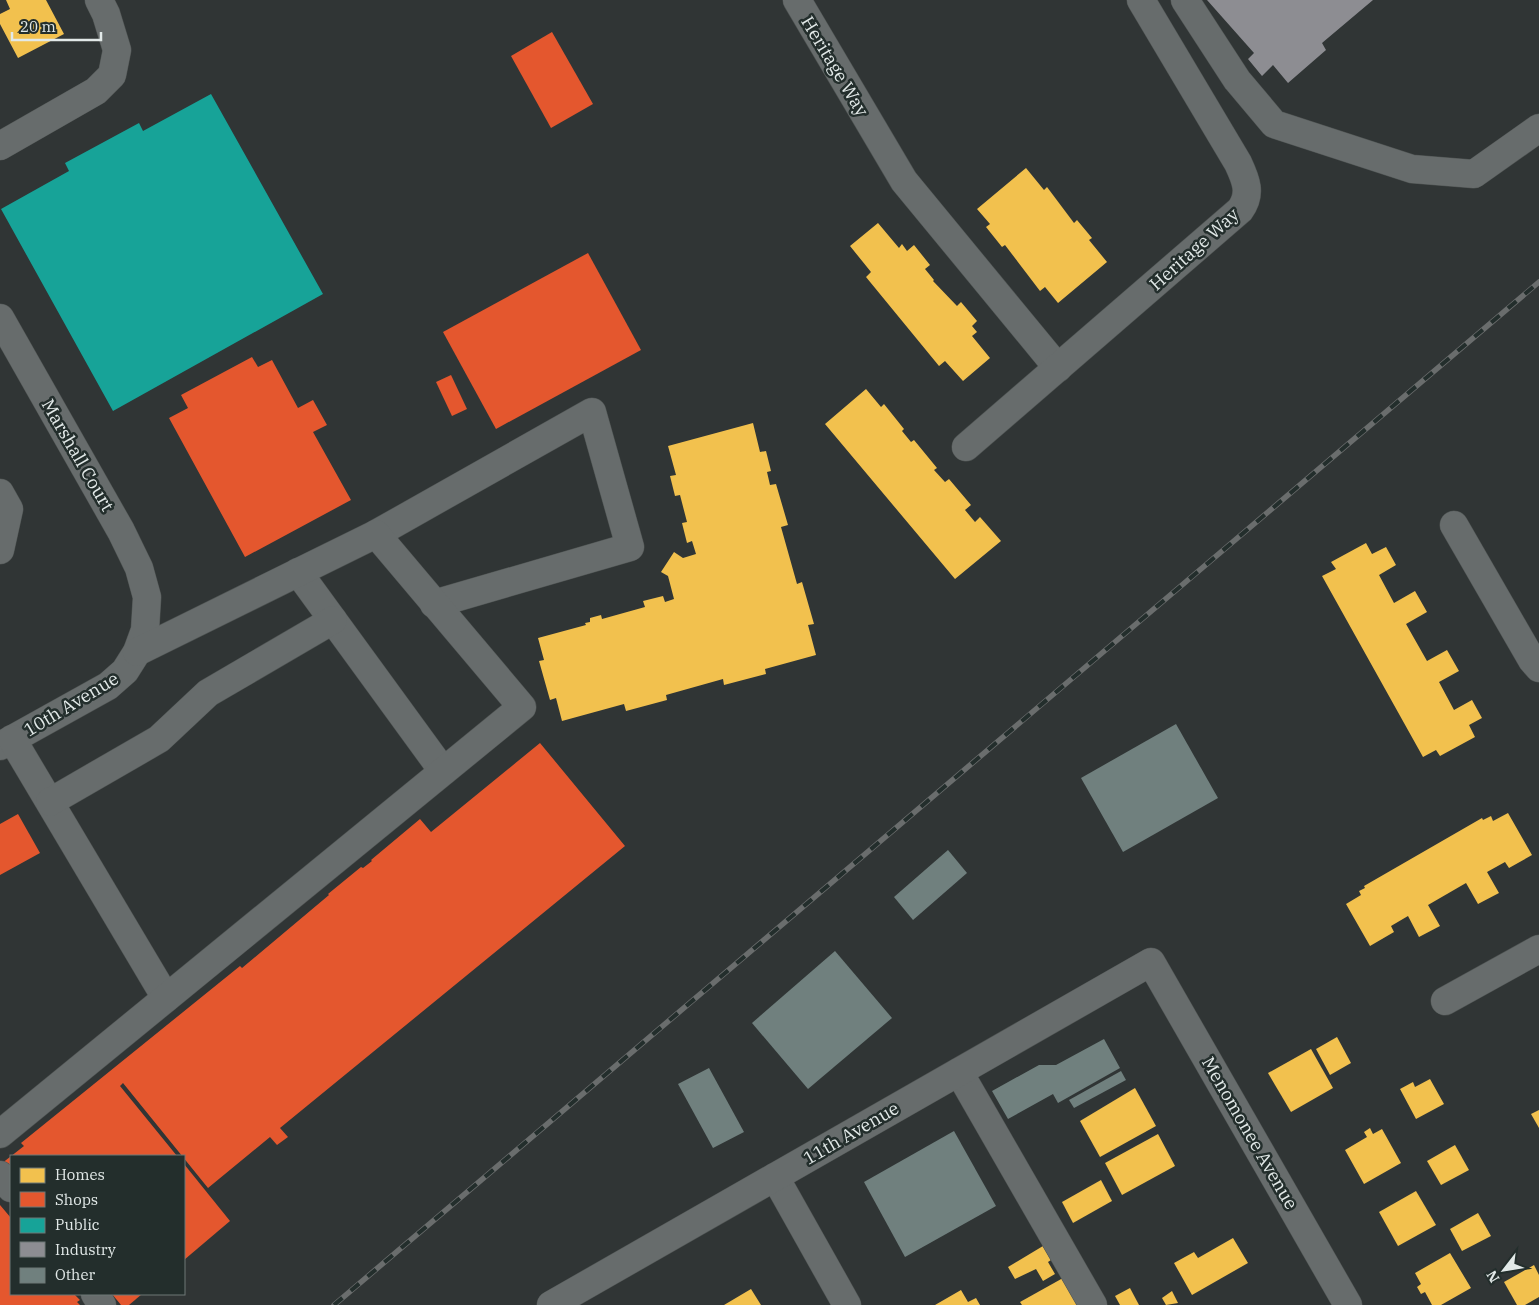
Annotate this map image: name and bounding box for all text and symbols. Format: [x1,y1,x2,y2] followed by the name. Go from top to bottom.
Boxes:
[12,10,101,42] scale bar
[796,12,874,121] street label: Heritage Way
[20,17,56,36] text: 20 m
[1144,203,1244,295] street label: Heritage Way
[37,395,119,515] street label: Marshall Court
[19,667,123,741] street label: 10th Avenue
[1197,1053,1303,1213] street label: Menomonee Avenue
[799,1096,903,1170] street label: 11th Avenue
[10,1155,185,1295] legend
[55,1165,105,1184] text: Homes
[55,1190,98,1209] text: Shops
[55,1215,100,1234] text: Public
[55,1240,116,1259] text: Industry
[1479,1245,1529,1295] north arrow
[55,1265,95,1284] text: Other
[1482,1267,1503,1286] text: N

